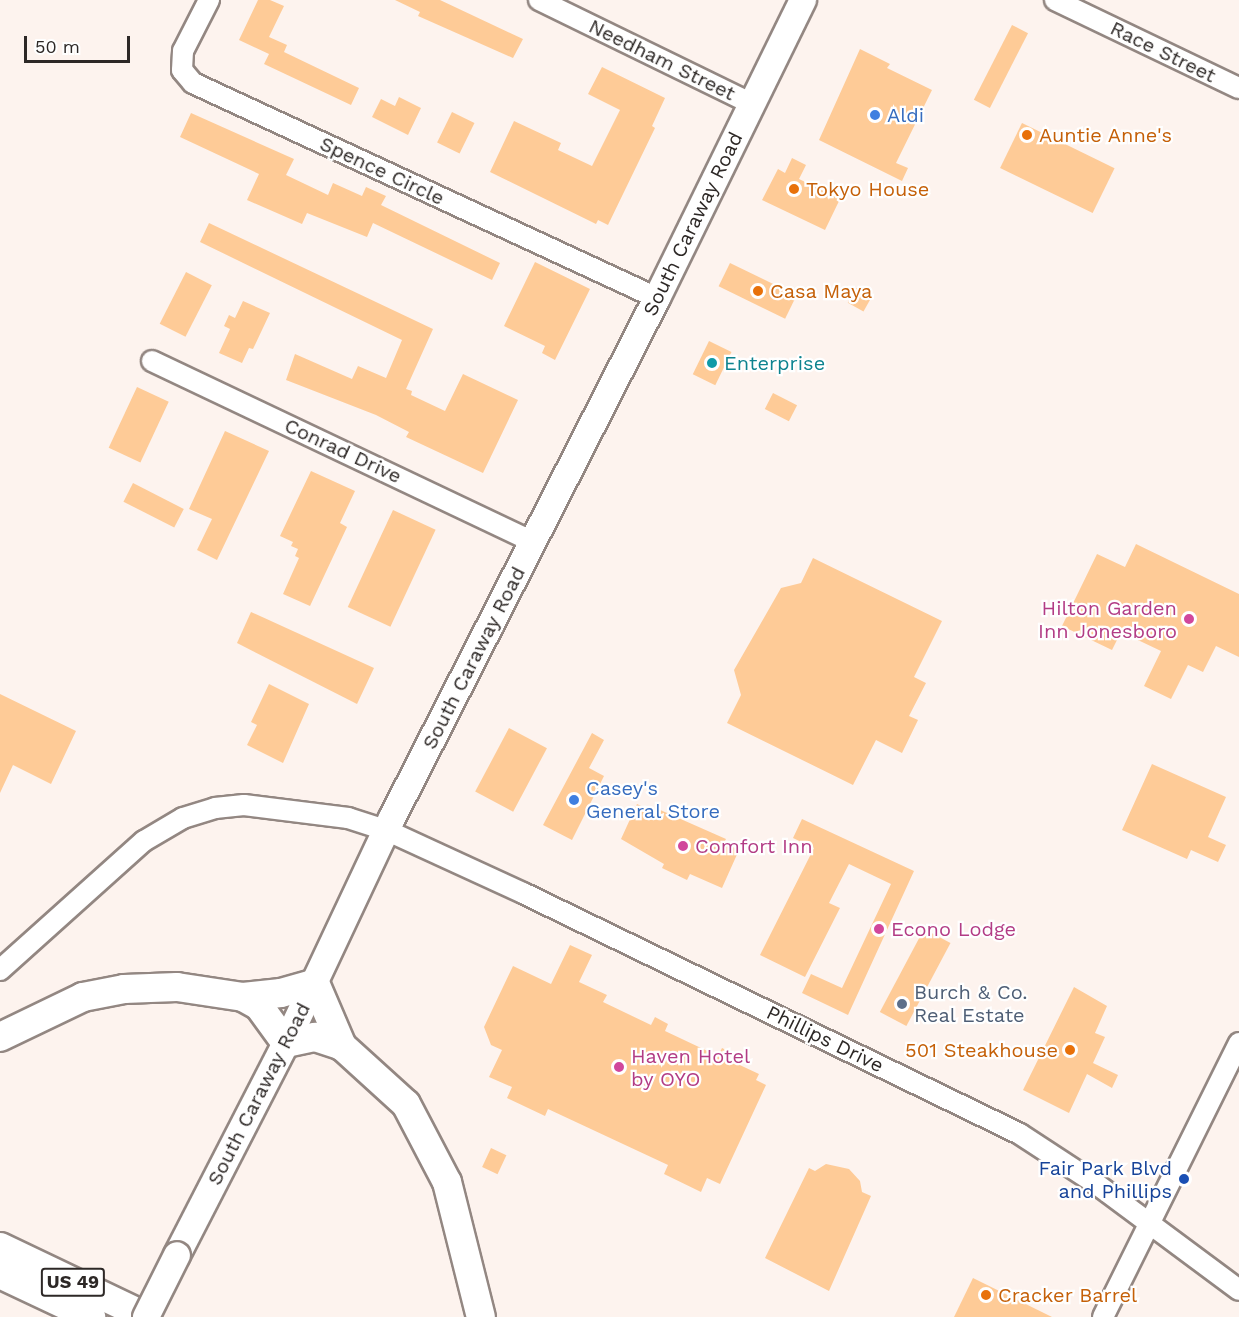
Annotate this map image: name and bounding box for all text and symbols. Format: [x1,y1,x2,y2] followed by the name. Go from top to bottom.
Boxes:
[585,14,739,106] street label: Needham Street
[1106,16,1220,88] street label: Race Street
[27,24,134,62] scale bar
[35,36,80,57] text: 50 m
[887,103,924,127] place label: Aldi
[868,108,882,122] marker: Aldi
[1039,123,1173,147] place label: Auntie Anne's
[638,128,748,320] street label: South Caraway Road
[1020,128,1034,142] marker: Auntie Anne's
[316,132,448,210] street label: Spence Circle
[806,177,929,201] place label: Tokyo House
[787,182,801,196] marker: Tokyo House
[770,279,873,303] place label: Casa Maya
[751,284,765,298] marker: Casa Maya
[724,351,825,375] place label: Enterprise
[705,356,719,370] marker: Enterprise
[281,413,405,489] street label: Conrad Drive
[417,563,531,753] street label: South Caraway Road
[1038,596,1177,643] place label: Hilton Garden Inn Jonesboro
[1182,612,1196,626] marker: Hilton Garden Inn Jonesboro
[586,777,721,824] place label: Casey's General Store
[567,793,581,807] marker: Casey's General Store
[695,834,813,858] place label: Comfort Inn
[676,839,690,853] marker: Comfort Inn
[891,917,1016,941] place label: Econo Lodge
[872,922,886,936] marker: Econo Lodge
[914,981,1028,1028] place label: Burch & Co. Real Estate
[895,997,909,1011] marker: Burch & Co. Real Estate
[202,999,316,1189] street label: South Caraway Road
[763,1000,887,1078] street label: Phillips Drive
[905,1038,1058,1062] place label: 501 Steakhouse
[1063,1043,1077,1057] marker: 501 Steakhouse
[631,1044,750,1091] place label: Haven Hotel by OYO
[612,1060,626,1074] marker: Haven Hotel by OYO
[1038,1156,1172,1203] place label: Fair Park Blvd and Phillips
[1177,1172,1191,1186] marker: Fair Park Blvd and Phillips
[40,1267,106,1297] road number: US 49
[998,1283,1138,1307] place label: Cracker Barrel
[979,1288,993,1302] marker: Cracker Barrel

